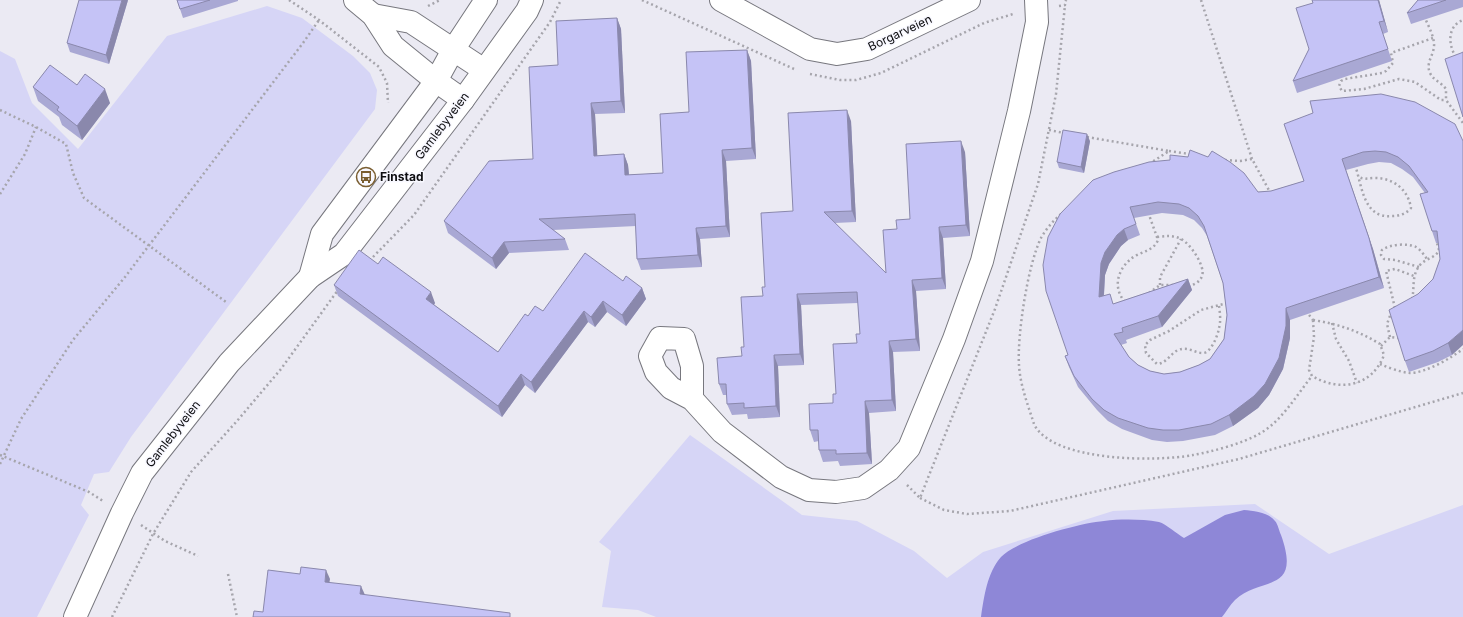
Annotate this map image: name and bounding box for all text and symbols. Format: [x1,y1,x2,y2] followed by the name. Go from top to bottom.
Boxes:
[866,11,934,54] street label: Borgarveien
[411,89,472,162] street label: Gamlebyveien
[355,166,377,188] bus stop icon: Finstad
[380,169,423,184] place label: Finstad
[142,397,203,470] street label: Gamlebyveien

